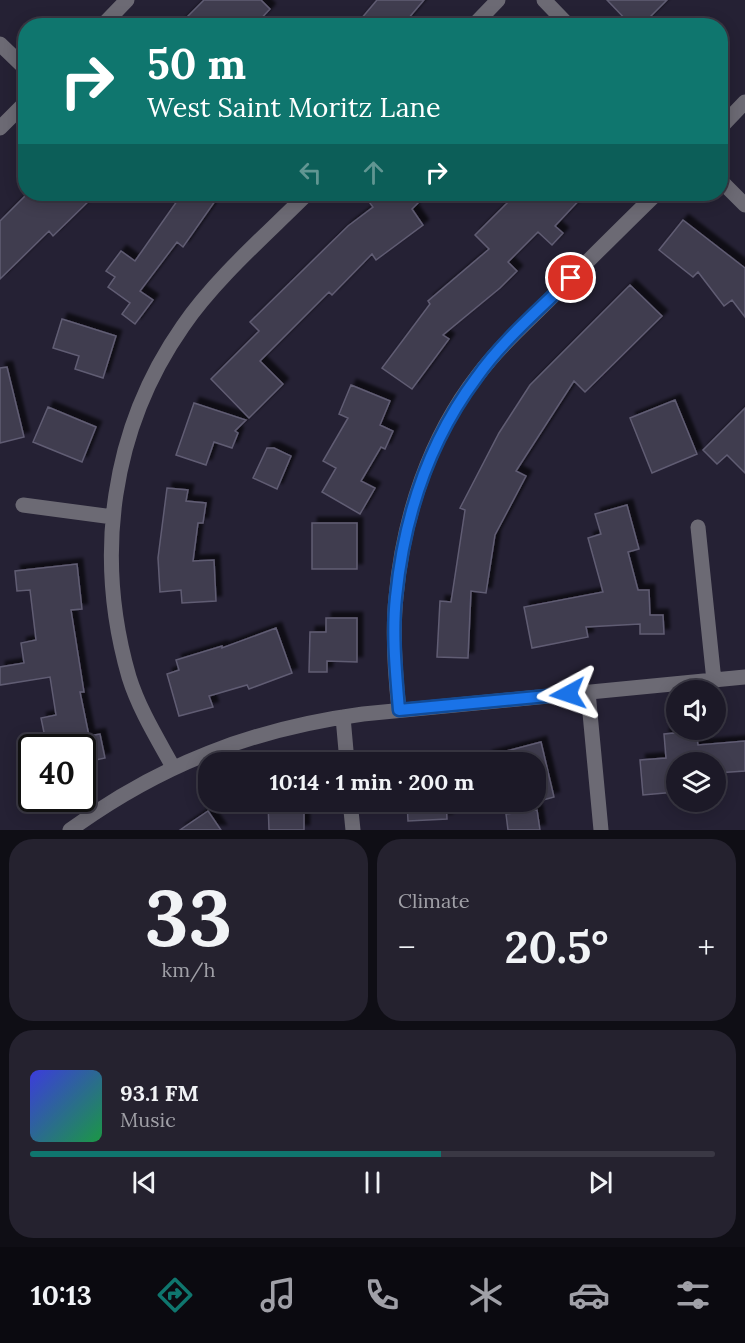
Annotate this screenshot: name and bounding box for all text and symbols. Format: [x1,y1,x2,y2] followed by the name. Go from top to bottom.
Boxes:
[147,37,246,91] text: 50 m
[48,42,126,120] icon: right
[147,90,441,124] text: West Saint Moritz Lane
[294,156,327,189] icon: left
[357,156,390,189] icon: ahead
[420,156,453,189] icon: right
[545,252,596,303] pin
[554,261,587,294] icon: arrive
[536,662,600,726] position arrow
[666,680,726,812] map controls
[666,680,726,740] button: sound
[18,734,96,812] speed limit sign: 40
[666,752,726,812] button: layers
[270,768,474,796] text: 10:14 · 1 min · 200 m
[145,868,232,967] text: 33
[398,888,470,913] text: Climate
[505,918,608,975] text: 20.5°
[398,926,416,968] text: −
[697,926,715,968] text: +
[161,957,216,982] text: km/h
[120,1079,199,1107] text: 93.1 FM
[120,1107,176,1132] text: Music
[128,1166,161,1199] icon: previous
[356,1166,389,1199] icon: pause
[584,1166,617,1199] icon: next
[154,1274,196,1316] icon: directions
[257,1274,299,1316] icon: music
[361,1274,403,1316] icon: phone
[465,1274,507,1316] icon: climate
[568,1274,610,1316] icon: car
[672,1274,714,1316] icon: filters
[31,1278,92,1312] text: 10:13

